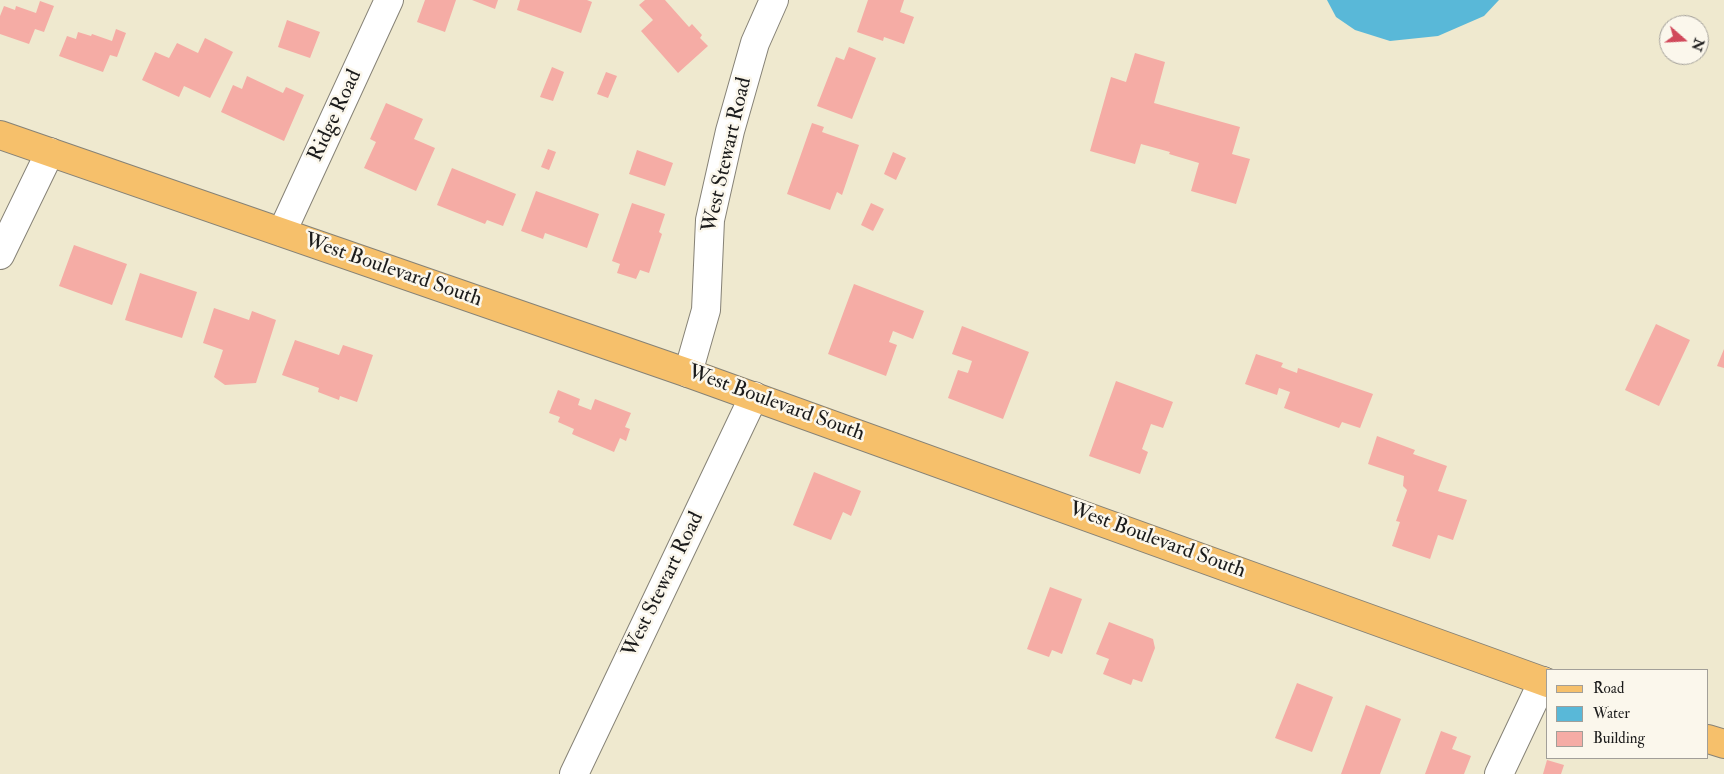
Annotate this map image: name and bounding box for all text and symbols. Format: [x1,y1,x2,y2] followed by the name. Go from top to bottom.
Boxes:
[1659,15,1709,65] north arrow
[1688,36,1708,53] text: N
[304,66,368,166] street label: Ridge Road
[698,75,758,235] street label: West Stewart Road
[301,229,485,313] street label: West Boulevard South
[684,360,868,448] street label: West Boulevard South
[1065,497,1249,585] street label: West Boulevard South
[618,508,710,662] street label: West Stewart Road
[1546,669,1709,759] legend
[1593,679,1624,698] text: Road
[1593,704,1630,723] text: Water
[1593,729,1645,748] text: Building

